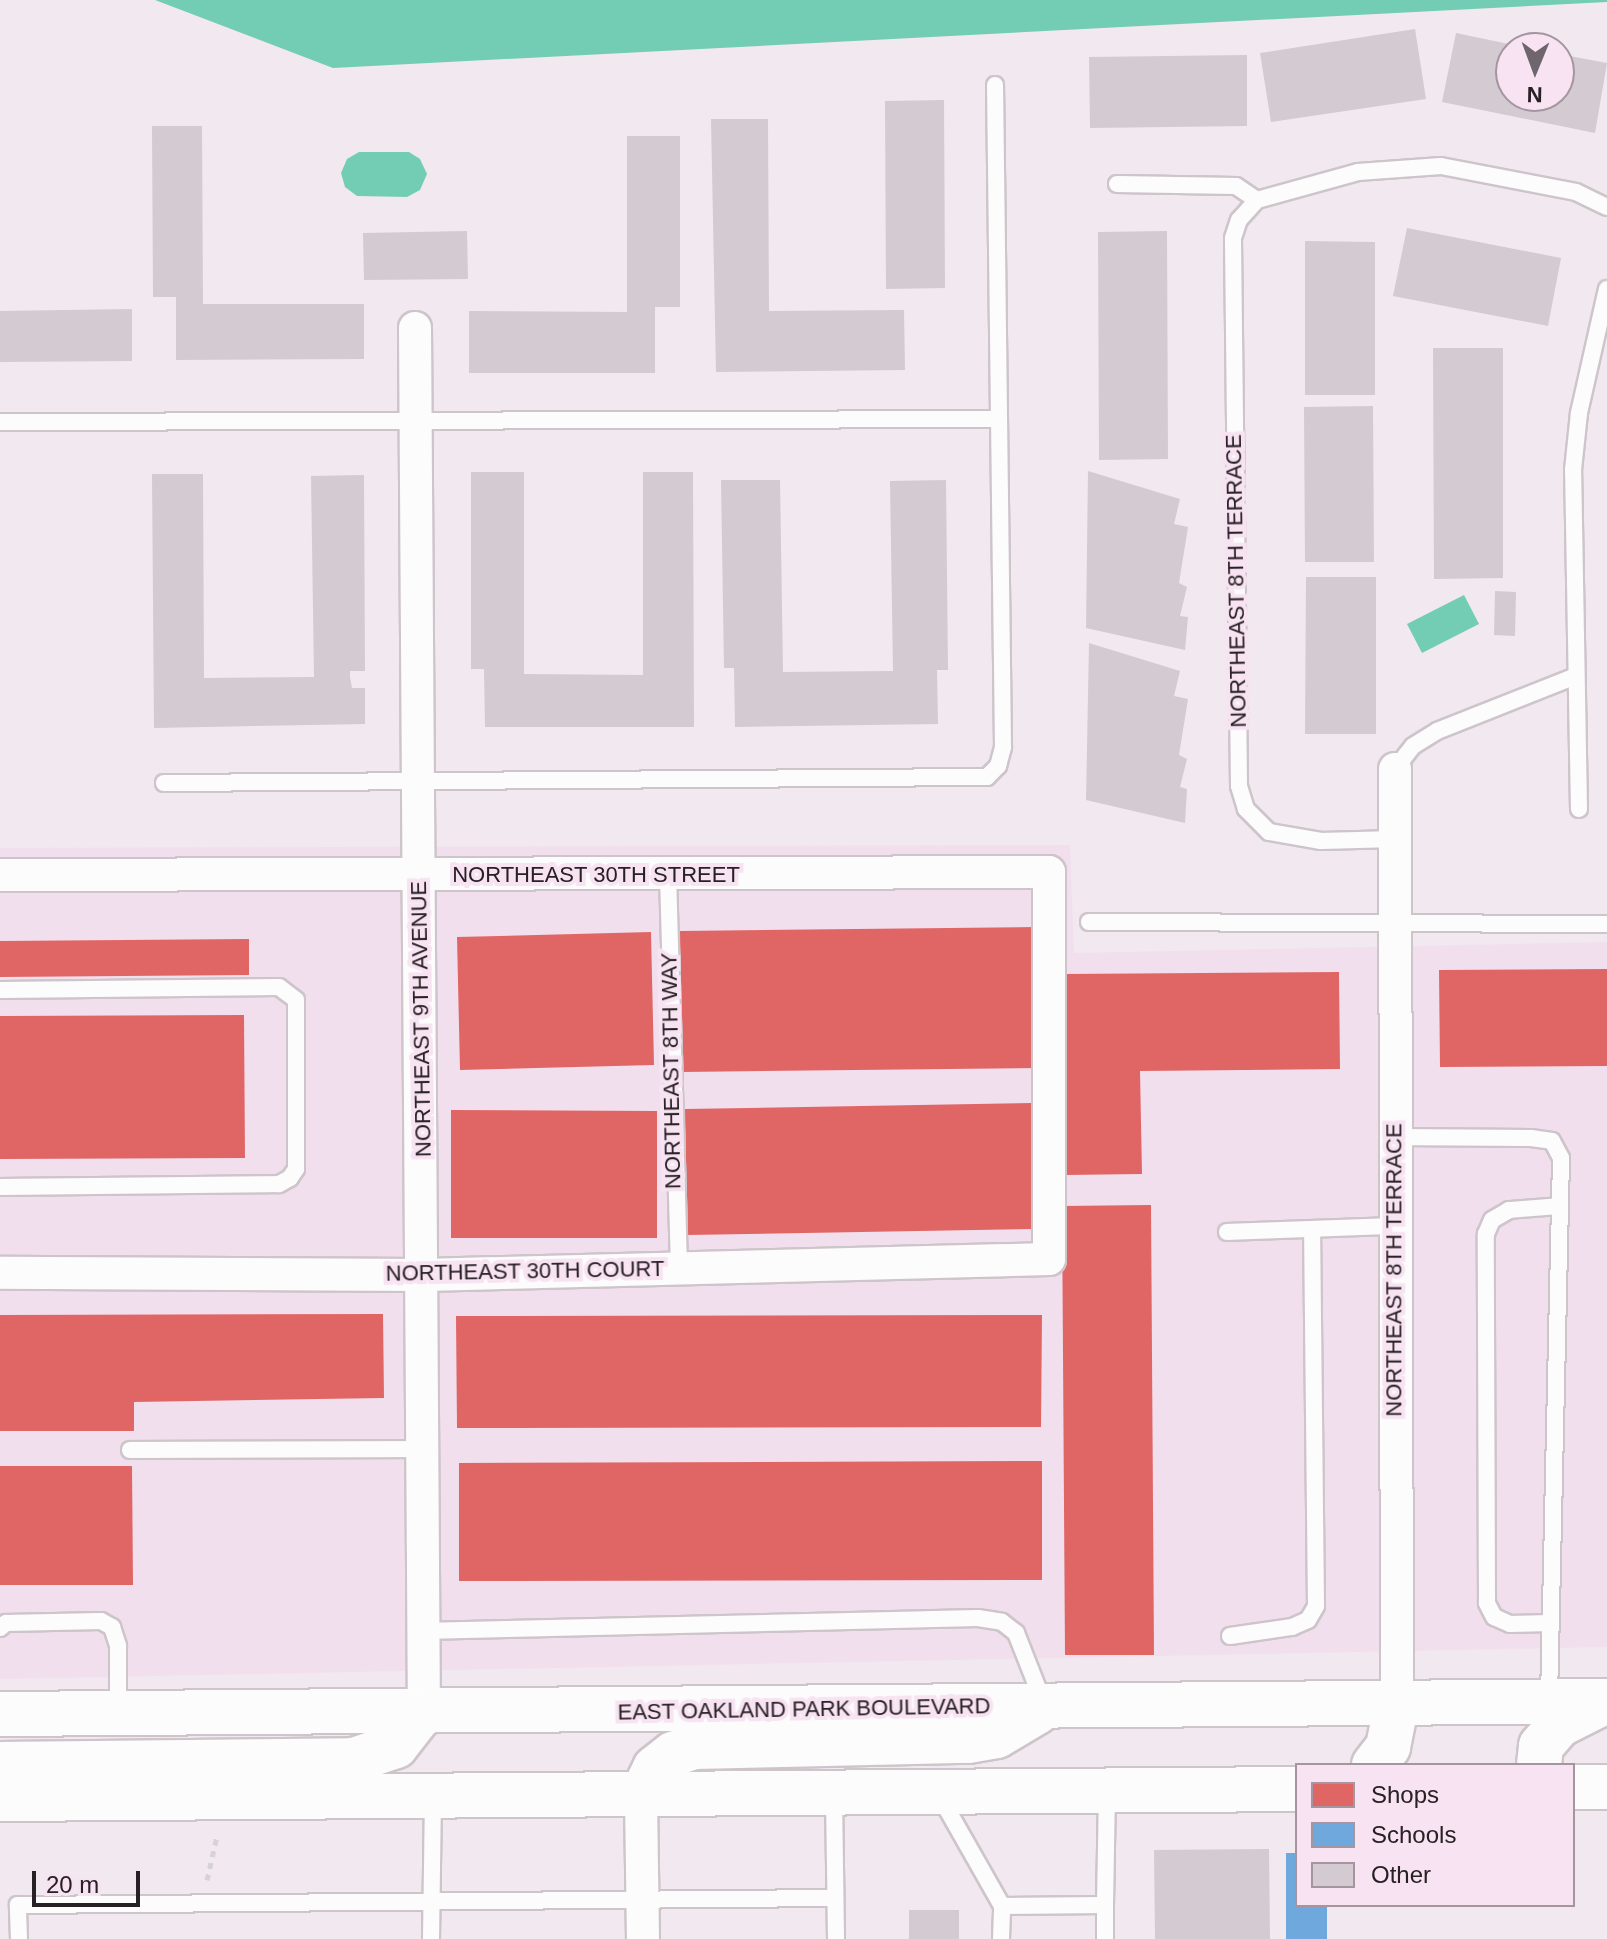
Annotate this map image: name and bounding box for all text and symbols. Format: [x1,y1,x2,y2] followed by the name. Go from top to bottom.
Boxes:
[1495,32,1575,112] north arrow
[1526,82,1543,107] text: N
[1220,434,1252,728] street label: NORTHEAST 8TH TERRACE
[452,862,740,888] street label: NORTHEAST 30TH STREET
[405,880,437,1158] street label: NORTHEAST 9TH AVENUE
[656,952,686,1190] street label: NORTHEAST 8TH WAY
[1381,1123,1407,1417] street label: NORTHEAST 8TH TERRACE
[385,1255,665,1287] street label: NORTHEAST 30TH COURT
[617,1693,991,1725] street label: EAST OAKLAND PARK BOULEVARD
[1295,1763,1575,1907] legend
[1371,1781,1439,1808] text: Shops
[1371,1821,1456,1848] text: Schools
[36,1855,144,1905] scale bar
[1371,1861,1431,1888] text: Other
[46,1871,99,1898] text: 20 m

